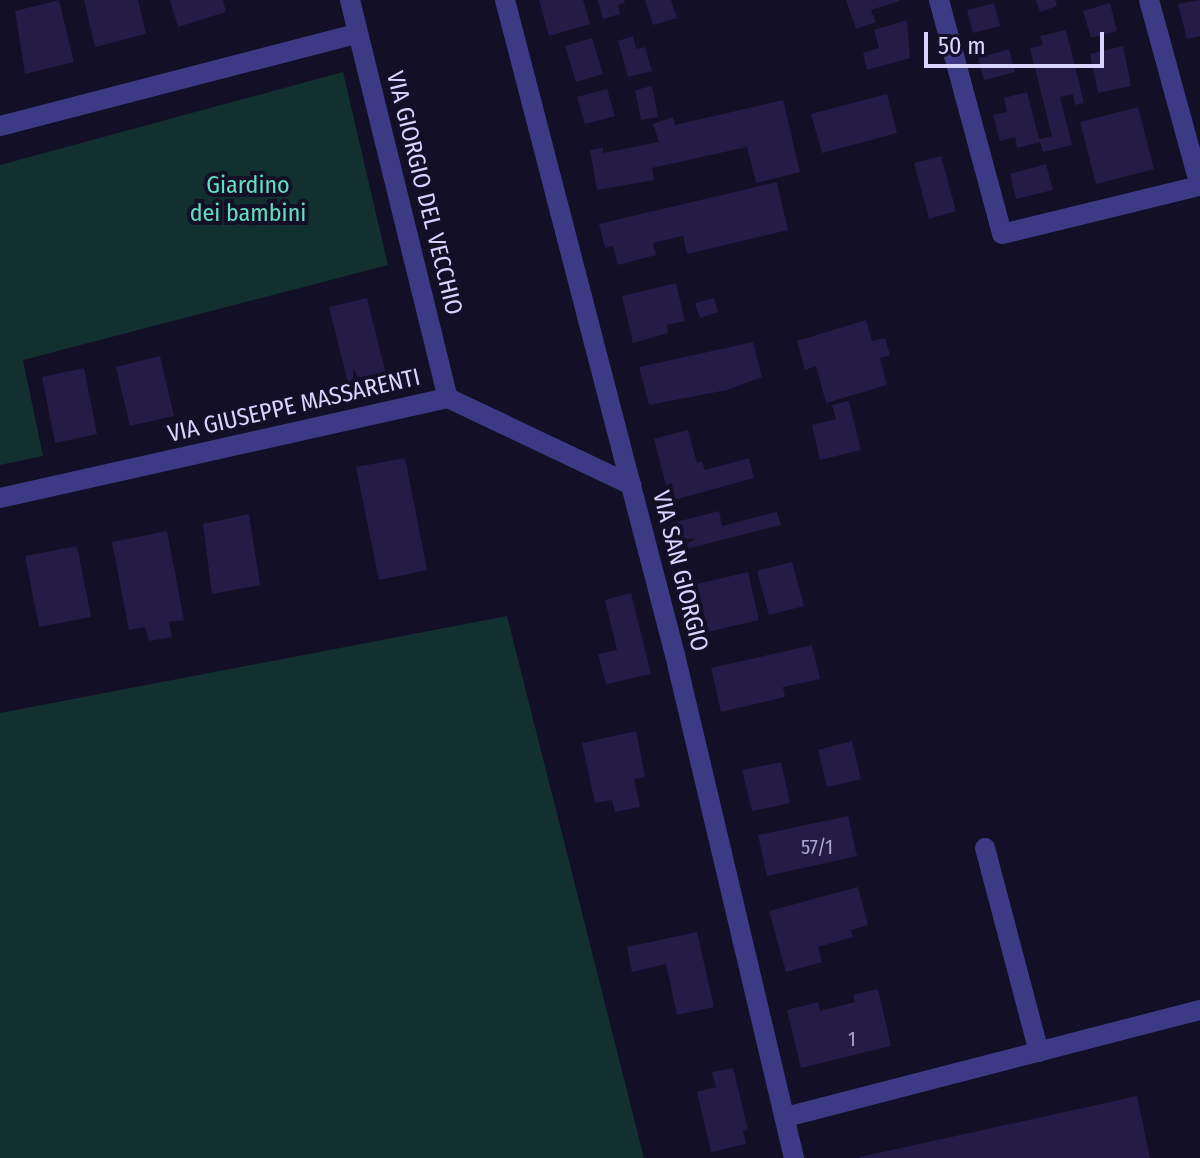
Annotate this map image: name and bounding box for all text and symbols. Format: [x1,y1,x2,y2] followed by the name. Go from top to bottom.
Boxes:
[928,16,1108,66] scale bar
[938,32,986,60] text: 50 m
[380,68,468,318] street label: VIA GIORGIO DEL VECCHIO
[190,172,306,228] park label: Giardino dei bambini
[165,363,423,449] street label: VIA GIUSEPPE MASSARENTI
[646,488,714,654] street label: VIA SAN GIORGIO
[801,835,833,859] house number: 57/1
[848,1027,856,1051] house number: 1

